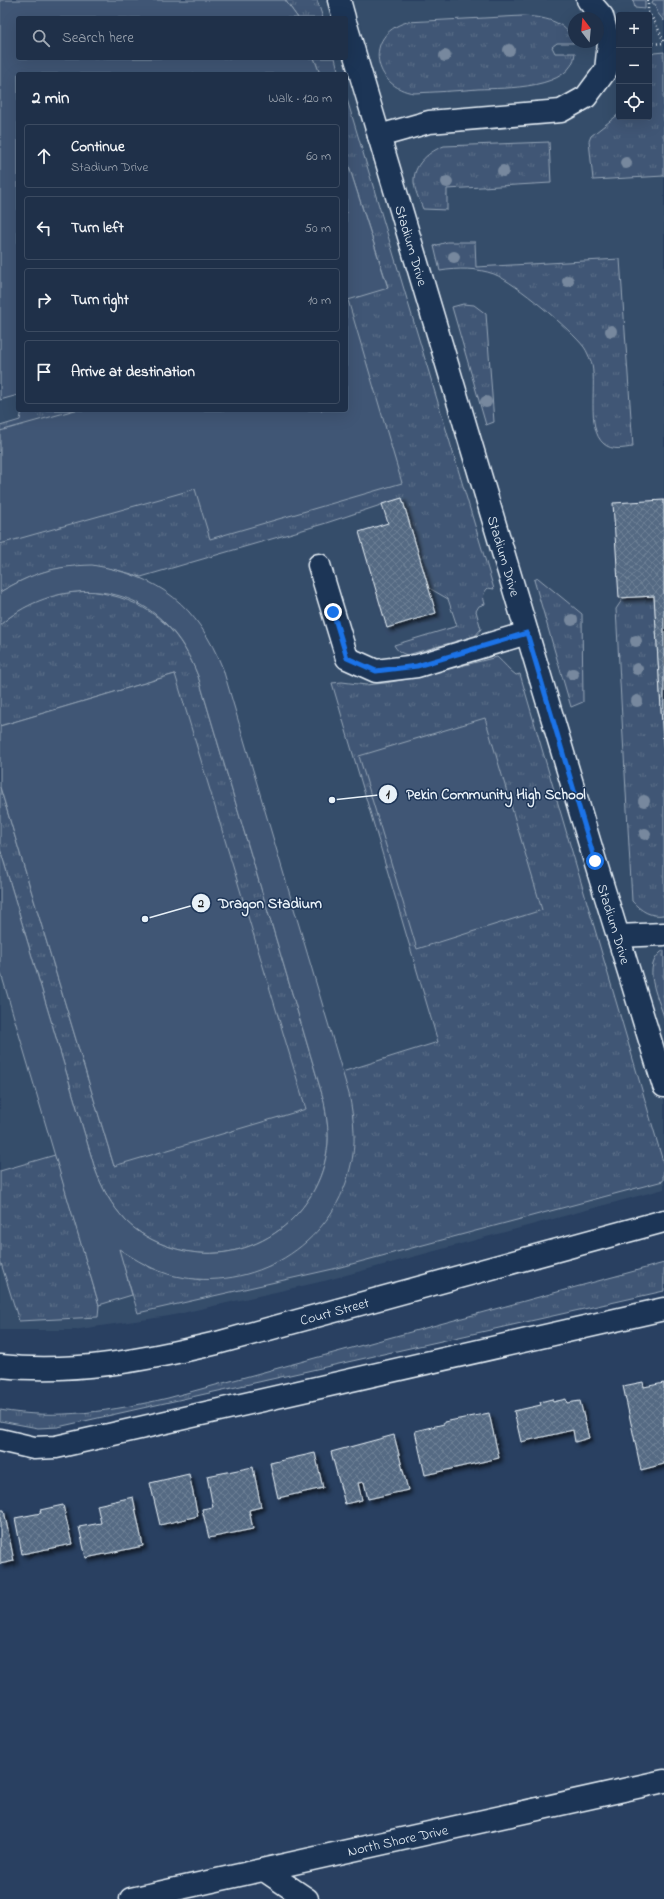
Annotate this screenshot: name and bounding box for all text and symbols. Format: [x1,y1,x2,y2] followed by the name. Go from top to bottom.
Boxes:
[568,12,604,48] north arrow
[616,12,652,120] map controls
[616,12,652,48] button: +
[16,16,348,60] search box
[30,27,52,49] icon: search
[62,27,134,49] text: Search here
[616,48,652,84] button: −
[616,84,652,120] button: locate
[32,86,69,111] text: 2 min
[268,89,332,108] text: Walk · 120 m
[71,136,125,158] text: Continue
[33,145,55,167] icon: ahead
[306,147,331,166] text: 60 m
[71,158,148,177] text: Stadium Drive
[388,203,432,289] street label: Stadium Drive
[33,217,55,239] icon: left
[71,217,124,239] text: Turn left
[305,219,331,238] text: 50 m
[33,289,55,311] icon: right
[71,289,129,311] text: Turn right
[308,291,331,310] text: 10 m
[33,361,55,383] icon: arrive
[71,361,195,383] text: Arrive at destination
[481,513,525,600] street label: Stadium Drive
[324,603,342,621] route end
[378,780,593,807] callout: Pekin Community High School
[406,784,586,808] text: Pekin Community High School
[386,786,390,804] text: 1
[586,852,604,870] route start
[591,881,635,968] street label: Stadium Drive
[191,890,330,917] callout: Dragon Stadium
[217,893,322,917] text: Dragon Stadium
[197,895,204,913] text: 2
[298,1293,372,1332] street label: Court Street
[346,1820,451,1863] street label: North Shore Drive

